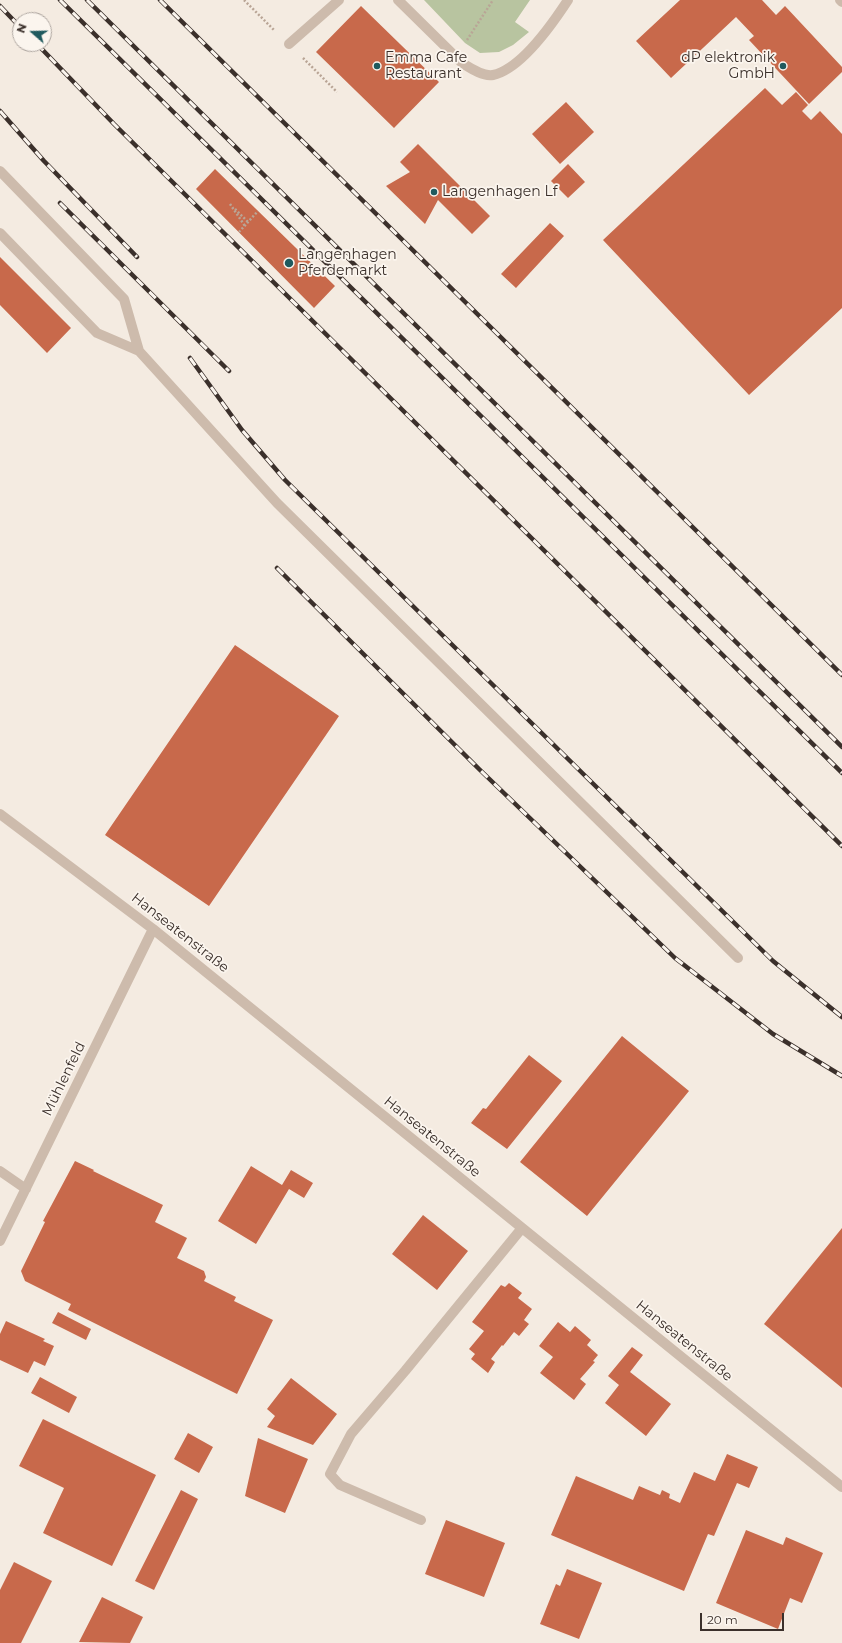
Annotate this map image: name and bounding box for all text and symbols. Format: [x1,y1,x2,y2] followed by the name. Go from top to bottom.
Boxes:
[12,12,52,52] north arrow
[14,22,30,35] text: N
[385,50,467,82] place label: Emma Cafe Restaurant
[681,50,775,82] place label: dP elektronik GmbH
[372,61,382,71] marker: Emma Cafe Restaurant
[778,61,788,71] marker: dP elektronik GmbH
[442,184,557,200] place label: Langenhagen Lf
[429,187,439,197] marker: Langenhagen Lf
[298,247,397,280] place label: Langenhagen Pferdemarkt
[283,257,295,269] marker: Langenhagen Pferdemarkt
[128,890,232,976] street label: Hanseatenstraße
[39,1039,89,1119] street label: Mühlenfeld
[380,1093,484,1181] street label: Hanseatenstraße
[632,1297,736,1385] street label: Hanseatenstraße
[702,1605,786,1631] scale bar
[707,1612,738,1627] text: 20 m

